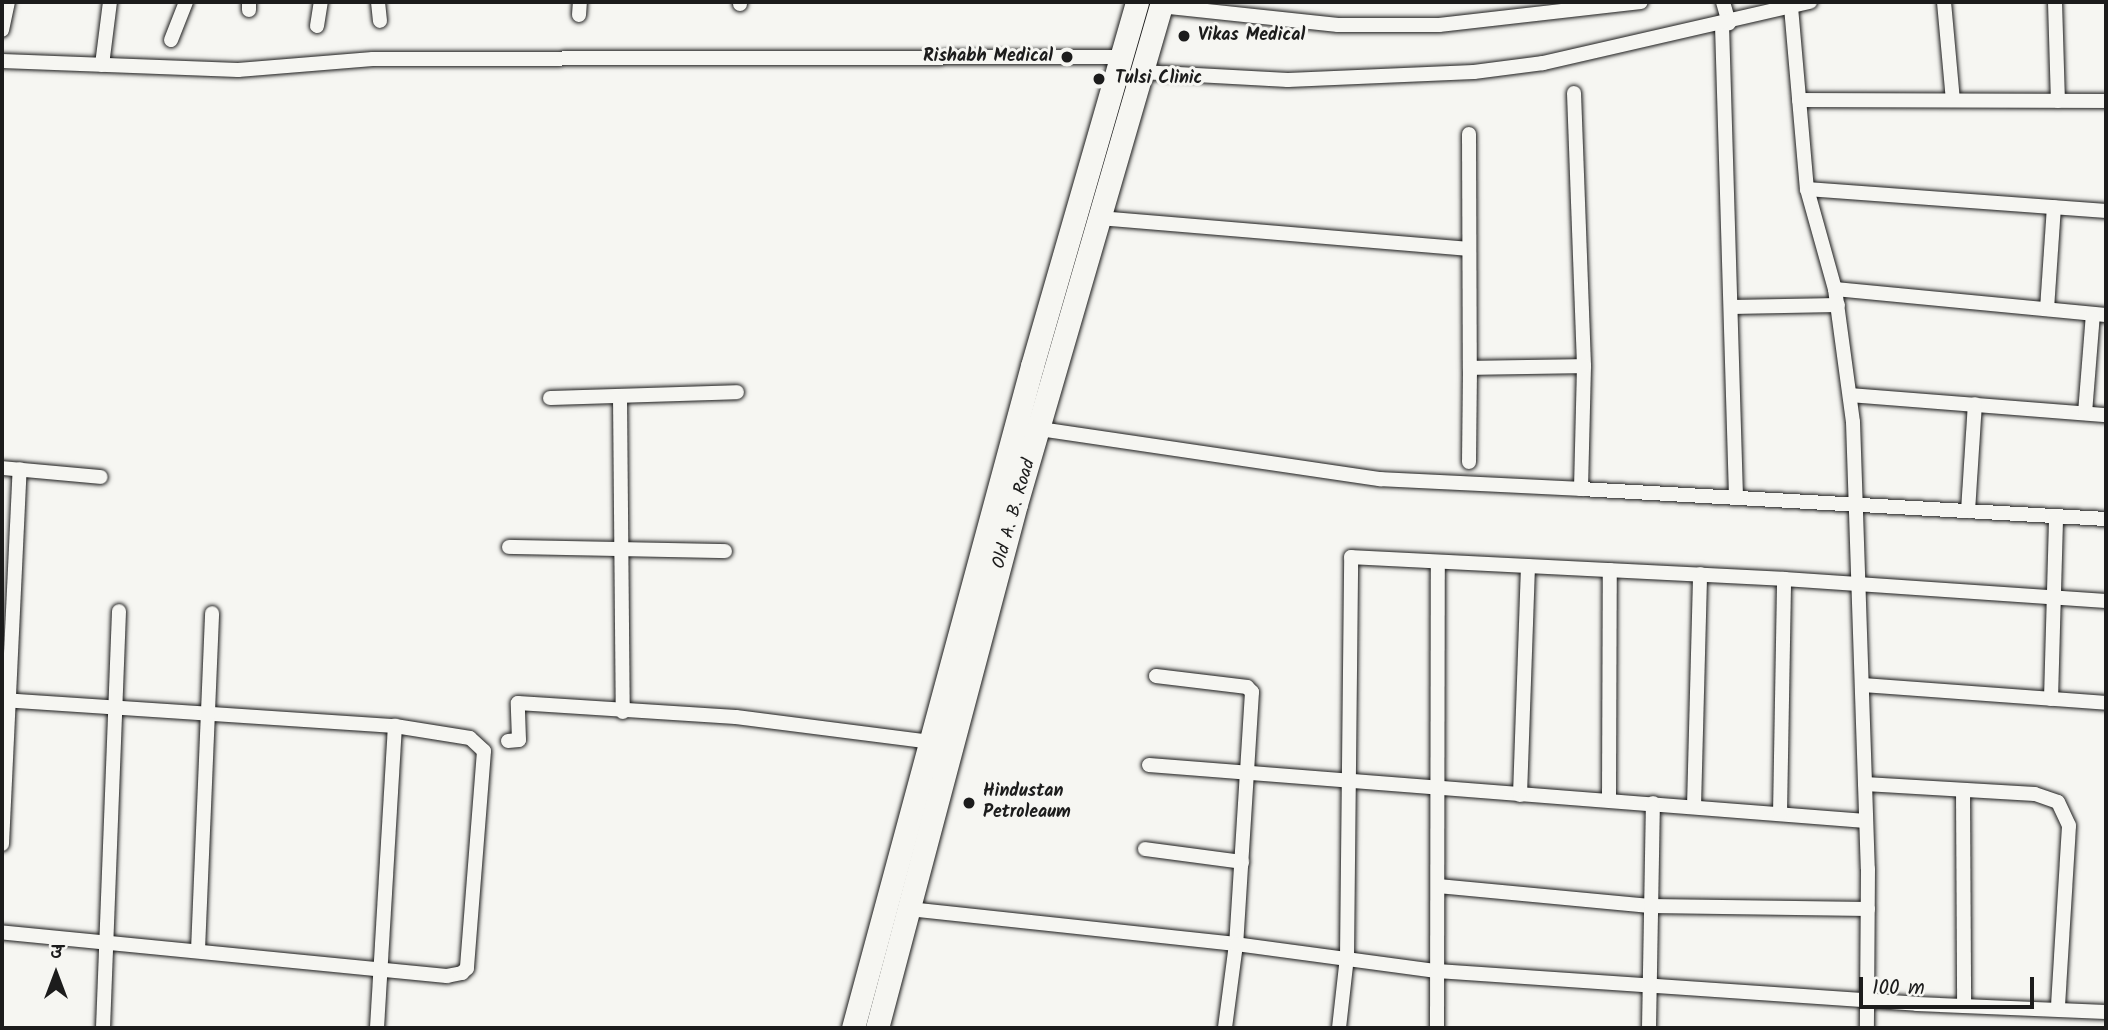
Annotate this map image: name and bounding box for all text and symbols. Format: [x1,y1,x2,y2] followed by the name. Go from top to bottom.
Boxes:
[1198,25,1305,47] place label: Vikas Medical
[1176,28,1192,44] marker: Vikas Medical
[923,46,1053,68] place label: Rishabh Medical
[1059,49,1075,65] marker: Rishabh Medical
[1115,68,1202,90] place label: Tulsi Clinic
[1089,69,1109,89] marker: Tulsi Clinic
[989,457,1041,571] street label: Old A. B. Road
[983,782,1071,824] place label: Hindustan Petroleaum
[961,795,977,811] marker: Hindustan Petroleaum
[50,938,62,968] text: उ
[21,939,91,1009] north arrow
[1863,964,2038,1008] scale bar
[1872,972,1925,1005] text: 100 m

